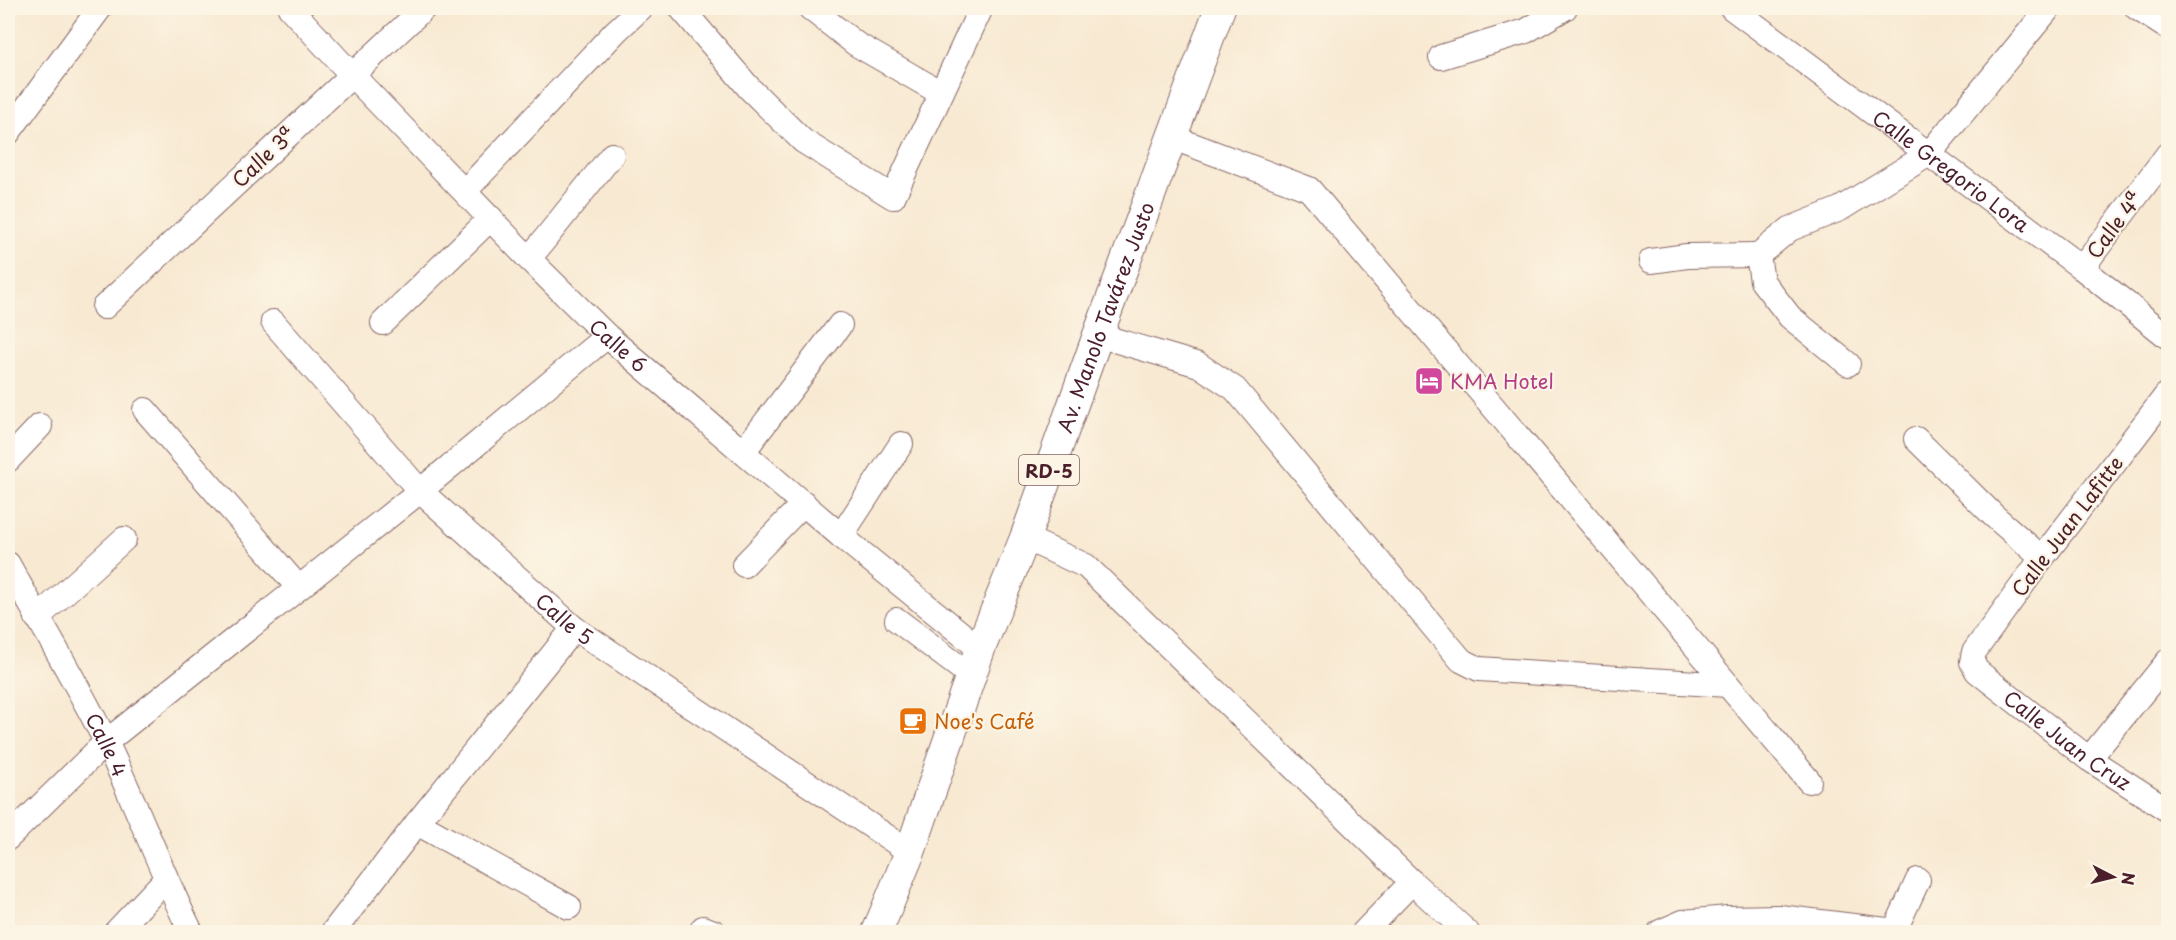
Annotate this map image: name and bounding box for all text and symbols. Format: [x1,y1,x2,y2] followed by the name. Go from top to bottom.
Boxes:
[1866,102,2036,239] street label: Calle Gregorio Lora
[225,120,302,194] street label: Calle 3ª
[2079,185,2149,265] street label: Calle 4ª
[1049,198,1161,437] street label: Av. Manolo Tavárez Justo
[583,312,654,379] street label: Calle 6
[1413,365,1445,397] hotel icon: KMA Hotel
[1450,366,1554,396] place label: KMA Hotel
[2004,449,2130,603] street label: Calle Juan Lafitte
[1019,455,1079,485] road number: RD-5
[529,586,599,652] street label: Calle 5
[1997,683,2137,797] street label: Calle Juan Cruz
[897,705,929,737] cafe icon: Noe's Café
[934,706,1035,736] place label: Noe's Café
[79,707,135,781] street label: Calle 4
[2083,847,2143,907] north arrow
[2116,871,2142,887] text: N

